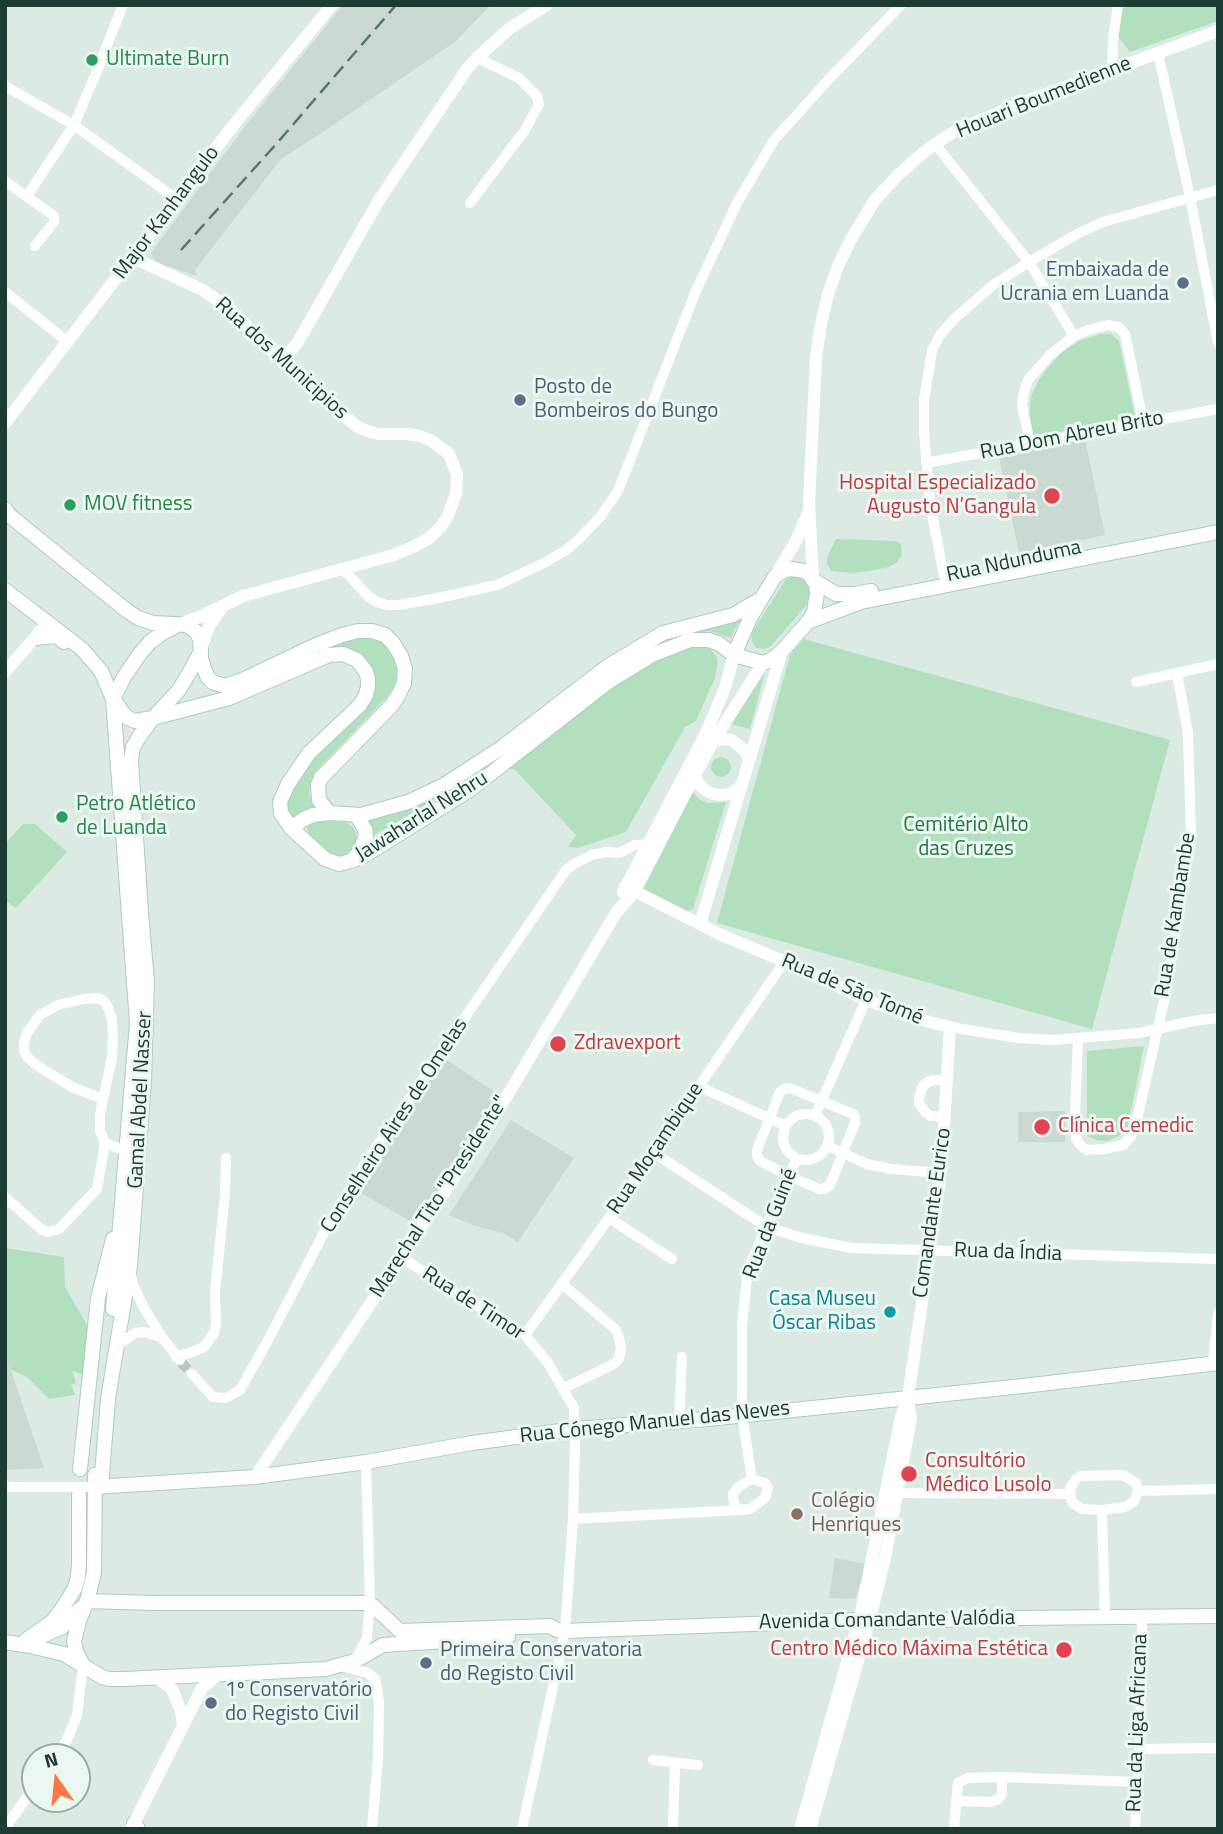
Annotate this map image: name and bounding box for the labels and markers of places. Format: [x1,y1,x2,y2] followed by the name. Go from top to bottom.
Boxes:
[106,47,230,73] place label: Ultimate Burn
[84,52,100,68] marker: Ultimate Burn
[1000,258,1169,308] place label: Embaixada de Ucrania em Luanda
[1175,275,1191,291] marker: Embaixada de Ucrania em Luanda
[534,375,718,425] place label: Posto de Bombeiros do Bungo
[512,392,528,408] marker: Posto de Bombeiros do Bungo
[839,471,1036,521] place label: Hospital Especializado Augusto N’Gangula
[1042,486,1062,506] marker: Hospital Especializado Augusto N’Gangula
[84,492,192,518] place label: MOV fitness
[62,497,78,513] marker: MOV fitness
[76,792,196,842] place label: Petro Atlético de Luanda
[54,809,70,825] marker: Petro Atlético de Luanda
[574,1031,681,1057] place label: Zdravexport
[548,1034,568,1054] marker: Zdravexport
[1058,1114,1194,1140] place label: Clínica Cemedic
[1032,1117,1052,1137] marker: Clínica Cemedic
[769,1287,876,1337] place label: Casa Museu Óscar Ribas
[882,1304,898,1320] marker: Casa Museu Óscar Ribas
[925,1449,1051,1499] place label: Consultório Médico Lusolo
[899,1464,919,1484] marker: Consultório Médico Lusolo
[811,1489,901,1539] place label: Colégio Henriques
[789,1506,805,1522] marker: Colégio Henriques
[770,1637,1048,1663] place label: Centro Médico Máxima Estética
[440,1638,642,1688] place label: Primeira Conservatoria do Registo Civil
[1054,1640,1074,1660] marker: Centro Médico Máxima Estética
[418,1655,434,1671] marker: Primeira Conservatoria do Registo Civil
[225,1678,372,1728] place label: 1º Conservatório do Registo Civil
[203,1695,219,1711] marker: 1º Conservatório do Registo Civil

